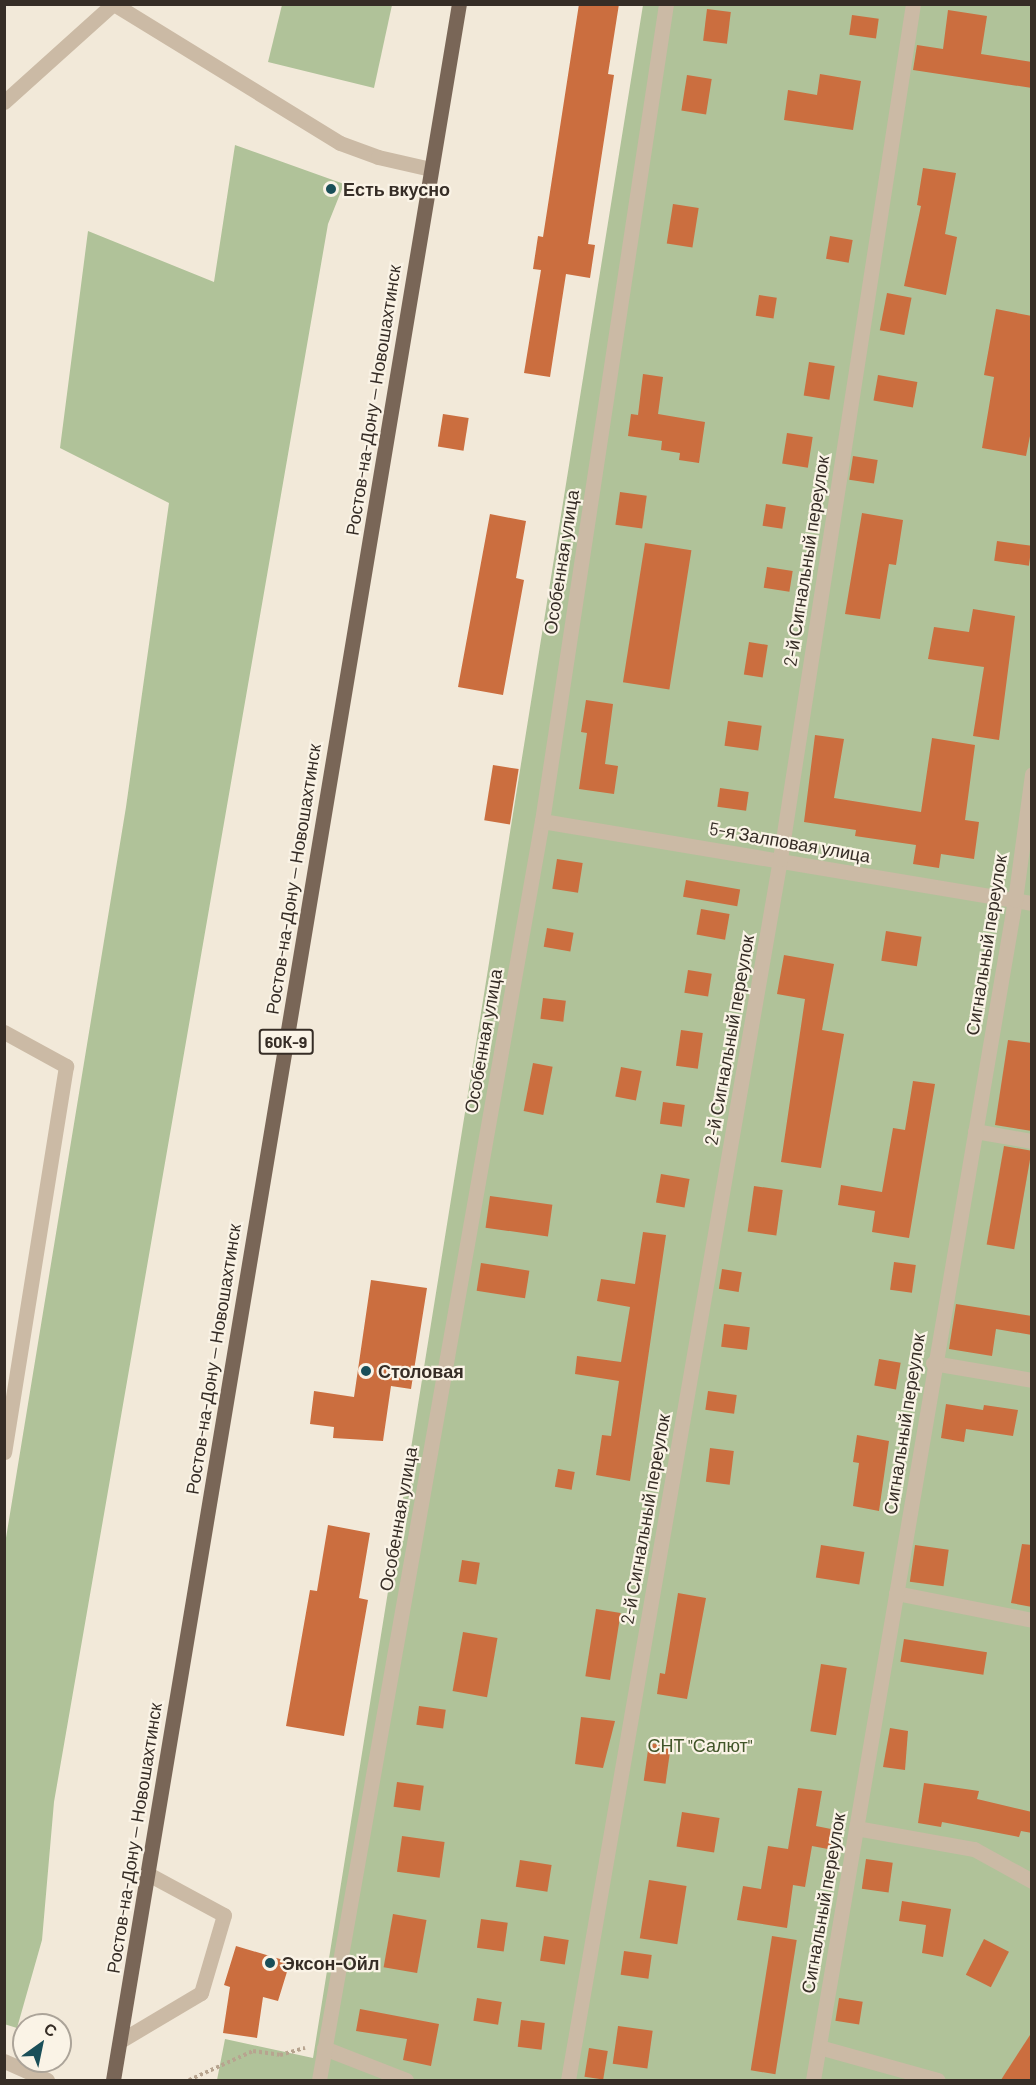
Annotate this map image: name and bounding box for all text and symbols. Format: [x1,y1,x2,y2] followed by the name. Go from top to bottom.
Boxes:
[343,178,450,200] place label: Есть вкусно
[324,182,338,196] marker: Есть вкусно
[341,263,405,537] street label: Ростов-на-Дону — Новошахтинск
[779,454,833,668] street label: 2-й Сигнальный переулок
[539,488,583,636] street label: Особенная улица
[261,742,325,1016] street label: Ростов-на-Дону — Новошахтинск
[708,817,872,867] street label: 5-я Залповая улица
[961,853,1011,1037] street label: Сигнальный переулок
[700,933,758,1147] street label: 2-й Сигнальный переулок
[460,967,506,1115] street label: Особенная улица
[258,1029,314,1055] road number: 60К-9
[181,1222,245,1496] street label: Ростов-на-Дону — Новошахтинск
[879,1332,929,1516] street label: Сигнальный переулок
[378,1360,464,1382] place label: Столовая
[359,1364,373,1378] marker: Столовая
[616,1412,674,1626] street label: 2-й Сигнальный переулок
[375,1445,421,1593] street label: Особенная улица
[102,1701,166,1975] street label: Ростов-на-Дону — Новошахтинск
[647,1734,753,1756] park label: СНТ "Салют"
[796,1811,850,1995] street label: Сигнальный переулок
[282,1952,379,1974] place label: Эксон-Ойл
[263,1956,277,1970] marker: Эксон-Ойл
[12,2013,72,2073] north arrow
[41,2018,61,2040] text: С

